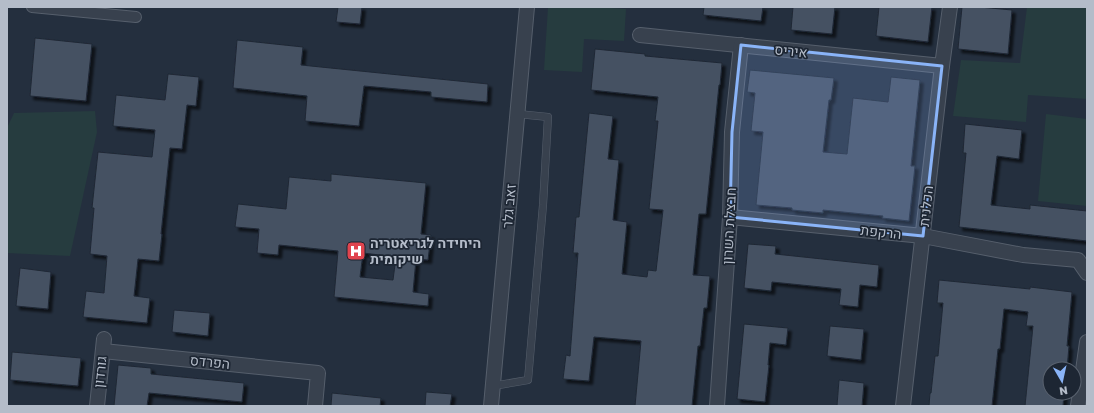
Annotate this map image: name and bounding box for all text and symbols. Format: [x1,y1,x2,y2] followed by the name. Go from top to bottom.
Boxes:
[774,40,808,61] street label: איריס
[498,183,519,229] street label: זאב גלר
[915,185,936,227] street label: הכלנית
[718,187,739,265] street label: חבצלת השרון
[860,221,902,242] street label: הרקפת
[370,234,481,267] place label: היחידה לגריאטריה שיקומית
[345,240,367,262] hospital icon: היחידה לגריאטריה שיקומית
[189,351,231,372] street label: הפרדס
[89,355,110,389] street label: גורדון
[1042,361,1082,401] north arrow
[1058,384,1069,398] text: N

